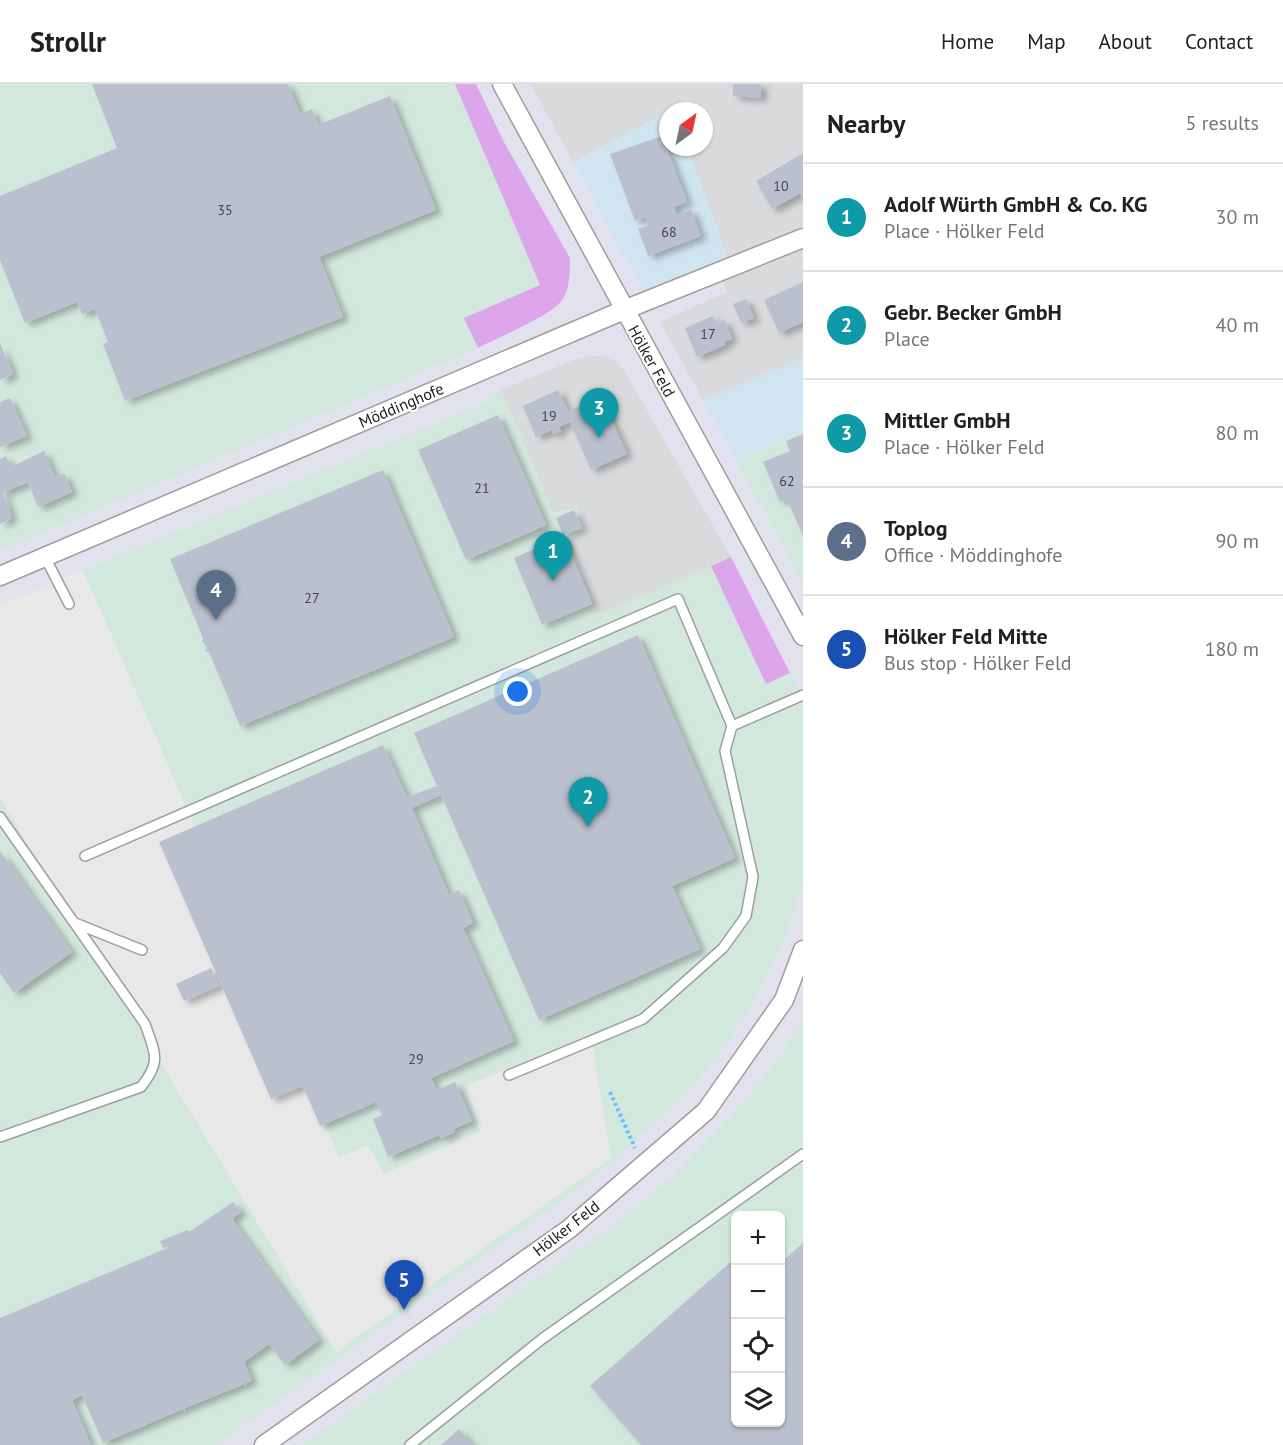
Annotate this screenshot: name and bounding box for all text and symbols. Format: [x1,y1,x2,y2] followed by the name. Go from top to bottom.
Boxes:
[30,23,106,60] text: Strollr
[941,28,994,55] text: Home
[1027,28,1066,55] text: Map
[1099,28,1152,55] text: About
[1185,28,1253,55] text: Contact
[659,102,713,156] north arrow
[827,107,905,140] text: Nearby
[1186,110,1259,136] text: 5 results
[773,177,789,195] house number: 10
[884,190,1147,218] text: Adolf Würth GmbH & Co. KG
[217,201,233,219] house number: 35
[841,204,852,230] text: 1
[1216,204,1259,230] text: 30 m
[884,218,1044,244] text: Place · Hölker Feld
[661,223,677,241] house number: 68
[884,298,1062,326] text: Gebr. Becker GmbH
[841,312,852,338] text: 2
[1216,312,1259,338] text: 40 m
[624,322,680,400] street label: Hölker Feld
[700,325,716,343] house number: 17
[884,326,930,352] text: Place
[356,378,446,432] street label: Möddinghofe
[580,388,618,438] pin: 3
[884,406,1011,434] text: Mittler GmbH
[541,407,557,425] house number: 19
[841,420,852,446] text: 3
[1216,420,1259,446] text: 80 m
[884,434,1044,460] text: Place · Hölker Feld
[779,472,795,490] house number: 62
[474,479,490,497] house number: 21
[884,514,947,542] text: Toplog
[841,528,852,554] text: 4
[1216,528,1259,554] text: 90 m
[534,532,572,581] pin: 1
[884,542,1062,568] text: Office · Möddinghofe
[196,570,236,620] pin: 4
[304,589,320,607] house number: 27
[884,622,1048,650] text: Hölker Feld Mitte
[841,636,852,662] text: 5
[1205,636,1259,662] text: 180 m
[884,650,1072,676] text: Bus stop · Hölker Feld
[503,677,532,706] your location
[568,778,608,827] pin: 2
[408,1050,424,1068] house number: 29
[529,1196,603,1260] street label: Hölker Feld
[731,1211,785,1427] map controls
[731,1211,785,1265] button: +
[384,1260,424,1310] pin: 5
[731,1265,785,1319] button: −
[731,1319,785,1373] button: locate
[731,1373,785,1427] button: layers

